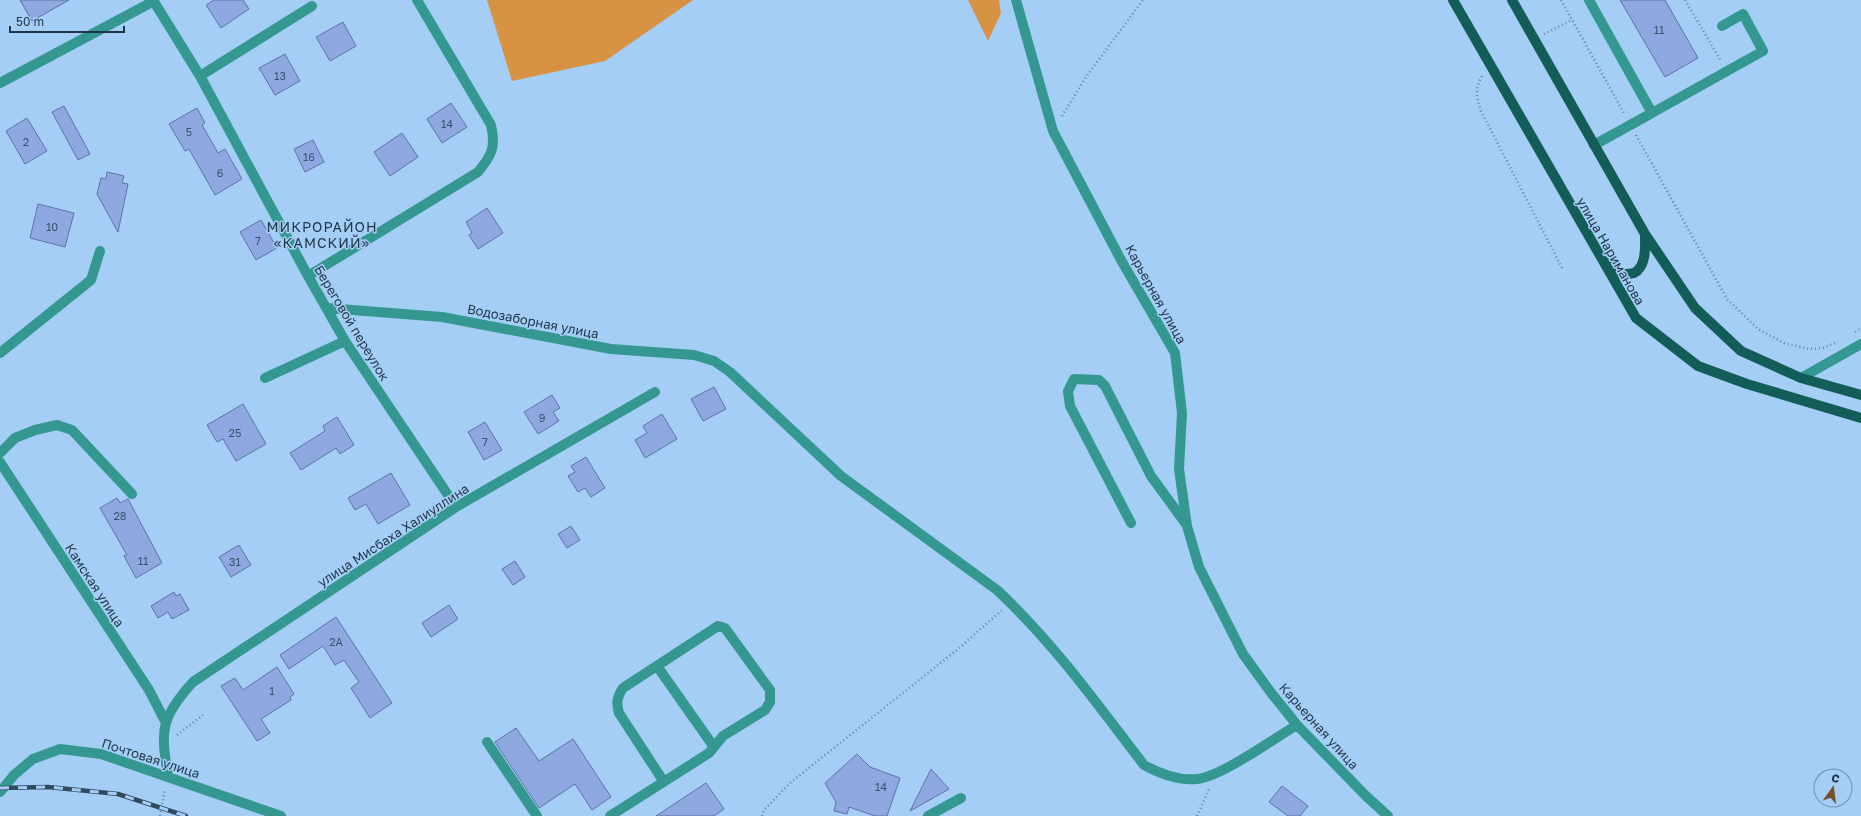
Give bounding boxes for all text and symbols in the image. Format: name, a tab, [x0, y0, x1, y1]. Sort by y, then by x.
scale bar	[10, 8, 124, 34]
text: 50 m	[16, 14, 44, 29]
house number: 11	[1654, 23, 1664, 36]
house number: 13	[274, 69, 286, 82]
house number: 14	[441, 117, 453, 130]
house number: 5	[186, 125, 192, 138]
house number: 2	[23, 135, 29, 148]
house number: 16	[303, 150, 315, 163]
house number: 6	[217, 166, 224, 179]
street label: улица Нариманова	[1574, 194, 1648, 308]
district label: МИКРОРАЙОН «КАМСКИЙ»	[266, 218, 378, 251]
house number: 10	[46, 220, 58, 233]
house number: 7	[255, 234, 261, 247]
street label: Карьерная улица	[1122, 242, 1190, 346]
street label: Береговой переулок	[311, 262, 393, 384]
street label: Водозаборная улица	[466, 300, 600, 342]
house number: 9	[539, 411, 545, 424]
house number: 25	[229, 426, 241, 439]
house number: 7	[482, 435, 488, 448]
street label: улица Мисбаха Халиуллина	[314, 480, 472, 590]
house number: 28	[113, 509, 127, 522]
street label: Камская улица	[62, 540, 128, 630]
house number: 11	[138, 554, 148, 567]
house number: 31	[229, 555, 241, 568]
house number: 2А	[329, 635, 344, 648]
street label: Карьерная улица	[1276, 679, 1362, 773]
house number: 1	[269, 684, 275, 697]
street label: Почтовая улица	[100, 735, 202, 781]
north arrow	[1813, 768, 1853, 808]
text: С	[1830, 771, 1841, 785]
house number: 14	[875, 780, 887, 793]

